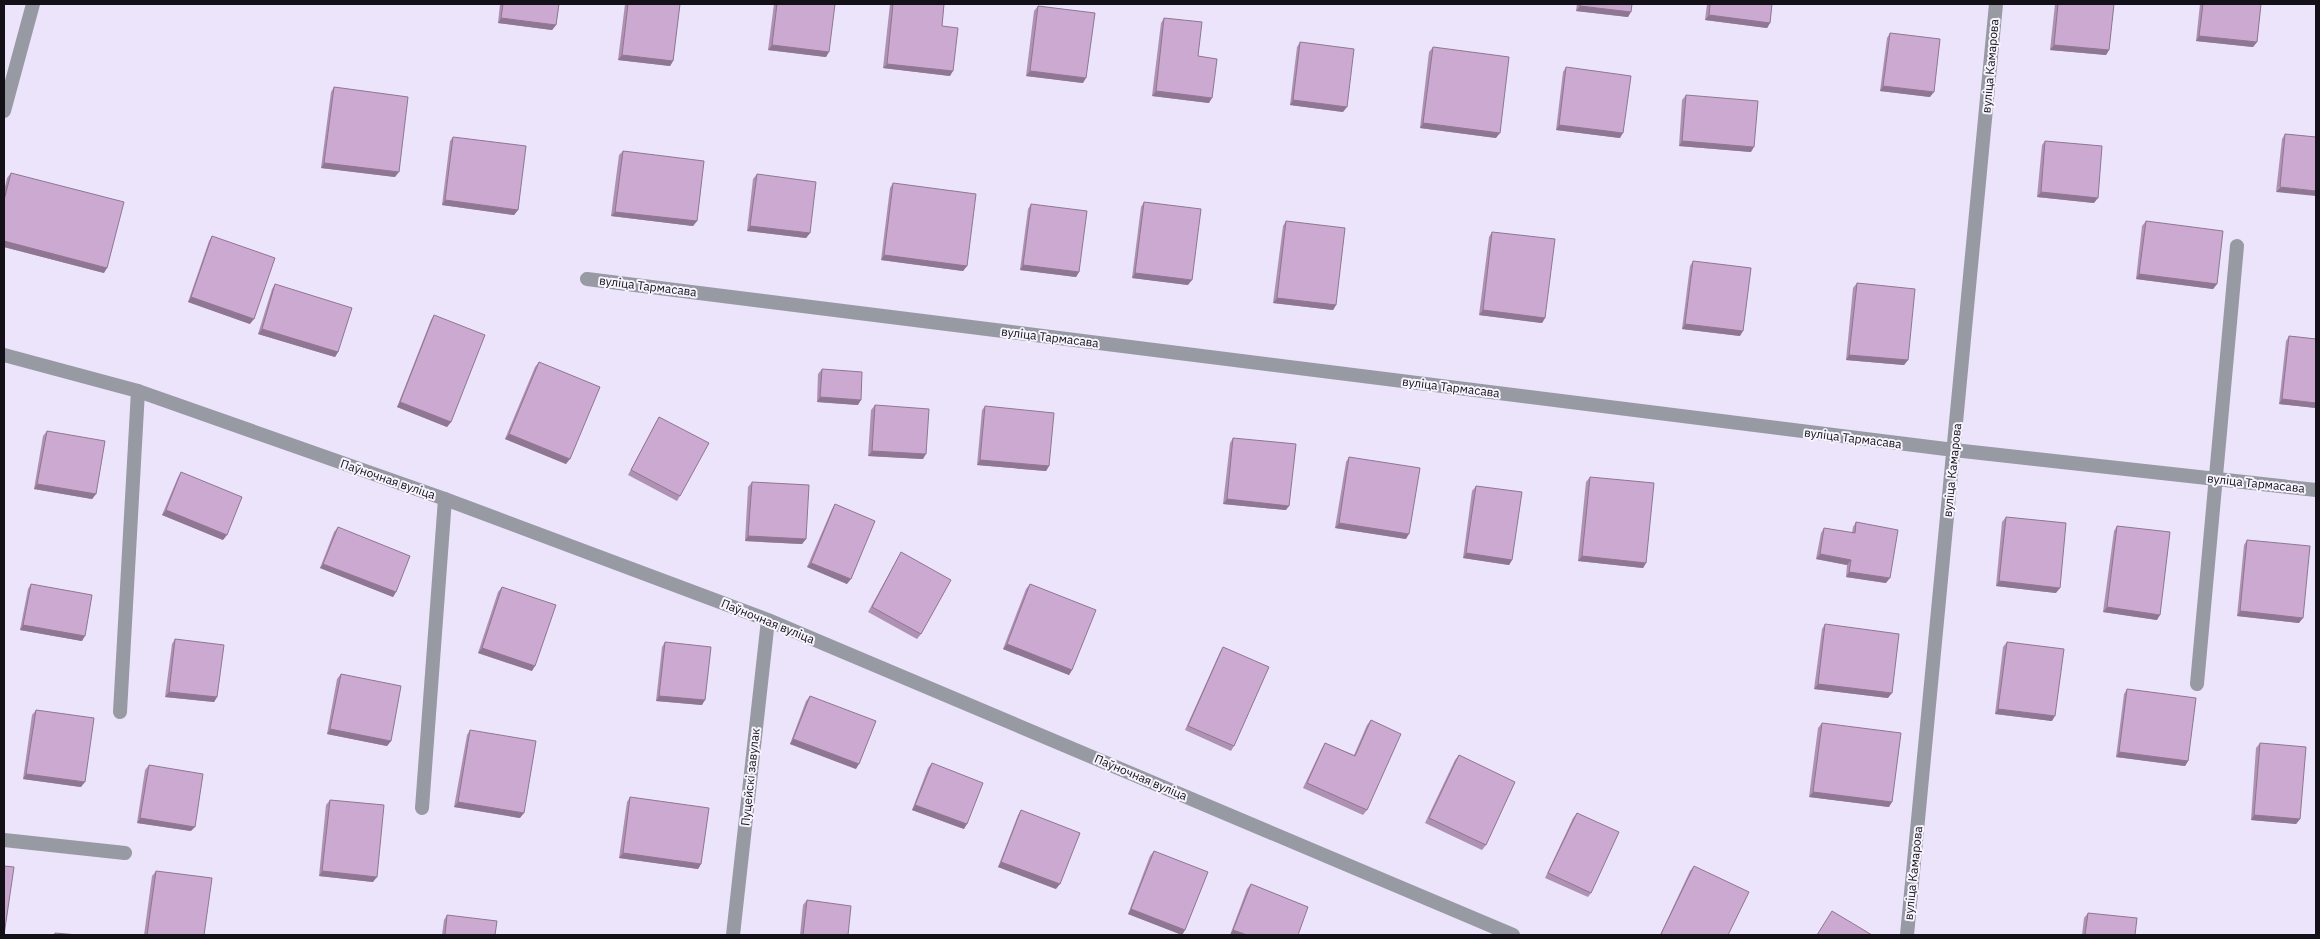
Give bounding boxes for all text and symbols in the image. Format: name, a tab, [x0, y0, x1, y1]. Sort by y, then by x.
street label: вуліца Камарова	[1978, 18, 2002, 114]
street label: вуліца Тармасава	[598, 273, 698, 300]
street label: вуліца Тармасава	[1000, 324, 1100, 351]
street label: вуліца Тармасава	[1401, 374, 1501, 401]
street label: вуліца Камарова	[1940, 422, 1964, 518]
street label: вуліца Тармасава	[1803, 425, 1903, 452]
street label: Паўночная вуліца	[339, 456, 438, 502]
street label: вуліца Тармасава	[2206, 470, 2306, 496]
street label: Паўночная вуліца	[719, 595, 817, 647]
street label: Пуцейскі завулак	[737, 727, 763, 827]
street label: Паўночная вуліца	[1092, 751, 1190, 804]
street label: вуліца Камарова	[1901, 825, 1925, 921]

